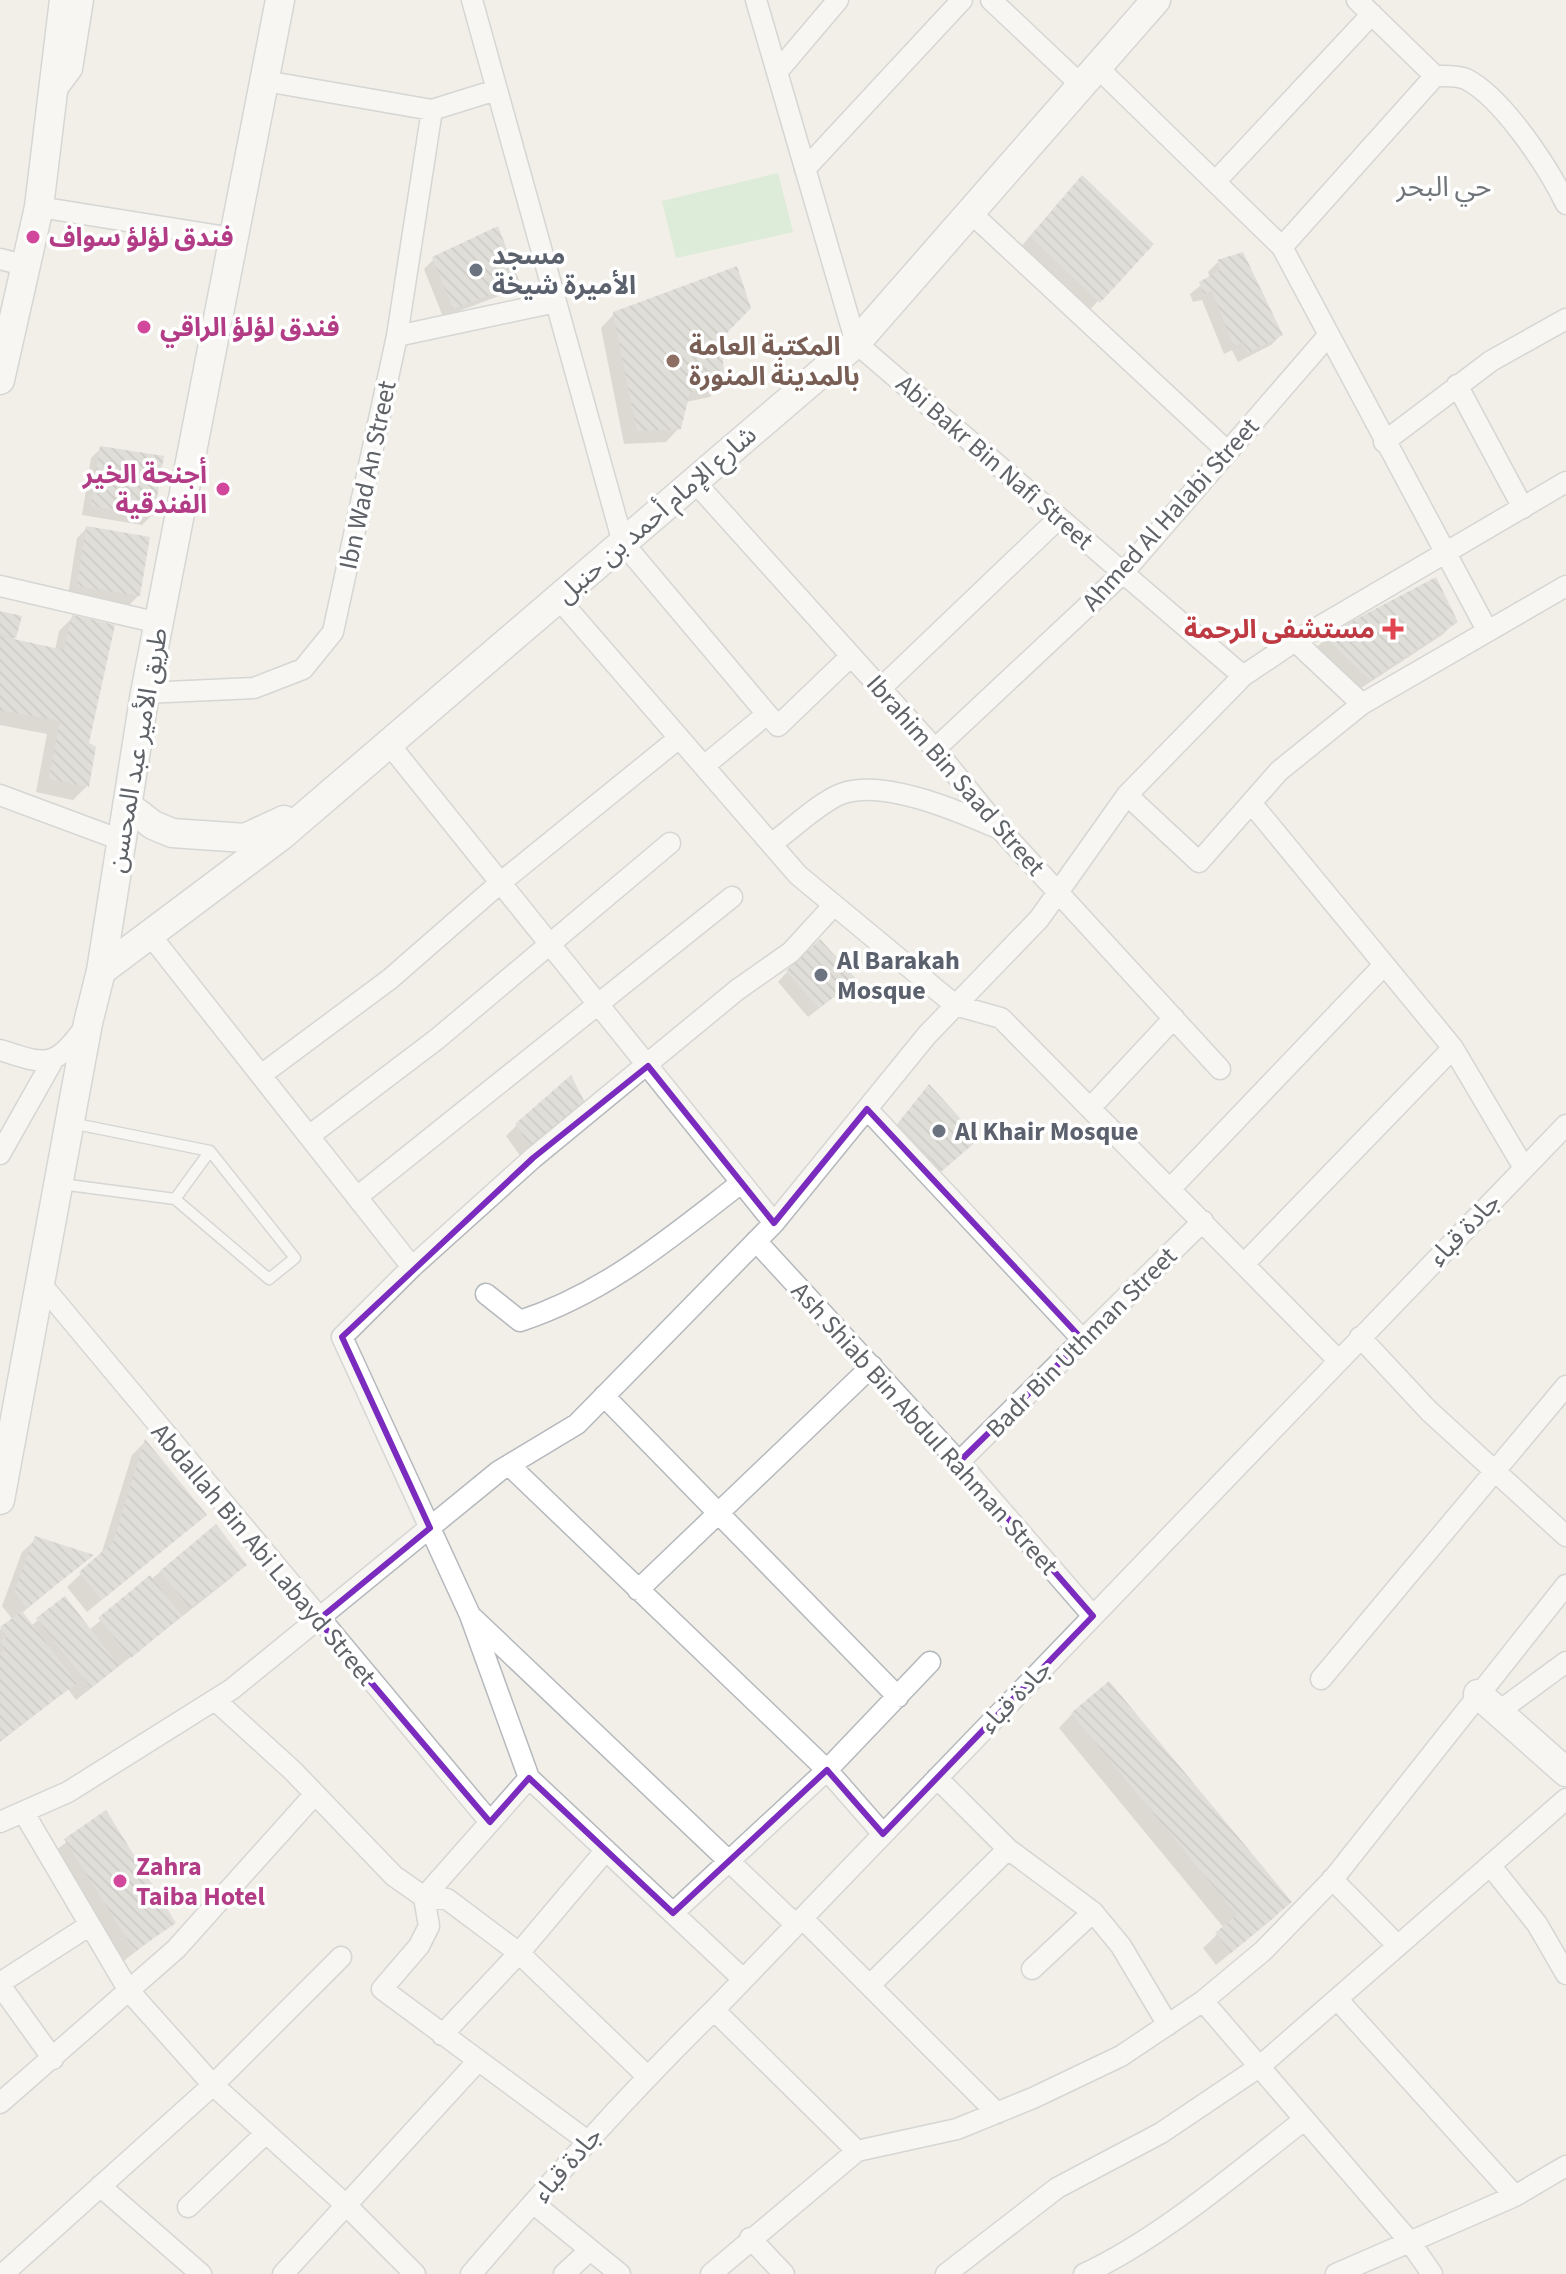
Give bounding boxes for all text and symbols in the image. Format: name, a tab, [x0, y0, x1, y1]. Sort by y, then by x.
district label: حي البحر	[1395, 167, 1492, 207]
place label: فندق لؤلؤ سواف	[49, 219, 234, 256]
marker: فندق لؤلؤ سواف	[24, 228, 42, 246]
place label: مسجد الأميرة شيخة	[492, 237, 636, 304]
marker: مسجد الأميرة شيخة	[467, 261, 485, 279]
place label: فندق لؤلؤ الراقي	[160, 309, 340, 348]
marker: فندق لؤلؤ الراقي	[135, 318, 153, 336]
place label: المكتبة العامة بالمدينة المنورة	[689, 328, 860, 395]
marker: المكتبة العامة بالمدينة المنورة	[664, 352, 682, 370]
street label: Abi Bakr Bin Nafi Street	[888, 366, 1102, 559]
street label: Ibn Wad An Street	[329, 377, 406, 573]
street label: Ahmed Al Halabi Street	[1073, 409, 1268, 619]
street label: شارع الإمام أحمد بن حنبل	[548, 417, 765, 613]
place label: أجنحة الخير الفندقية	[82, 456, 207, 523]
marker: أجنحة الخير الفندقية	[214, 480, 232, 498]
place label: مستشفى الرحمة	[1184, 611, 1375, 648]
marker: مستشفى الرحمة	[1382, 618, 1404, 640]
street label: طريق الأمير عبد المحسن	[98, 625, 177, 875]
street label: Ibrahim Bin Saad Street	[858, 667, 1054, 884]
place label: Al Barakah Mosque	[836, 942, 960, 1009]
marker: Al Barakah Mosque	[812, 966, 830, 984]
place label: Al Khair Mosque	[954, 1113, 1139, 1150]
marker: Al Khair Mosque	[930, 1122, 948, 1140]
street label: جادة قباء	[1420, 1184, 1509, 1275]
street label: Badr Bin Uthman Street	[977, 1238, 1185, 1446]
street label: Ash Shiab Bin Abdul Rahman Street	[783, 1274, 1067, 1583]
street label: Abdallah Bin Abi Labayd Street	[143, 1415, 385, 1694]
street label: جادة قباء	[971, 1651, 1060, 1742]
place label: Zahra Taiba Hotel	[136, 1848, 265, 1915]
marker: Zahra Taiba Hotel	[111, 1872, 129, 1890]
street label: جادة قباء	[524, 2118, 611, 2210]

